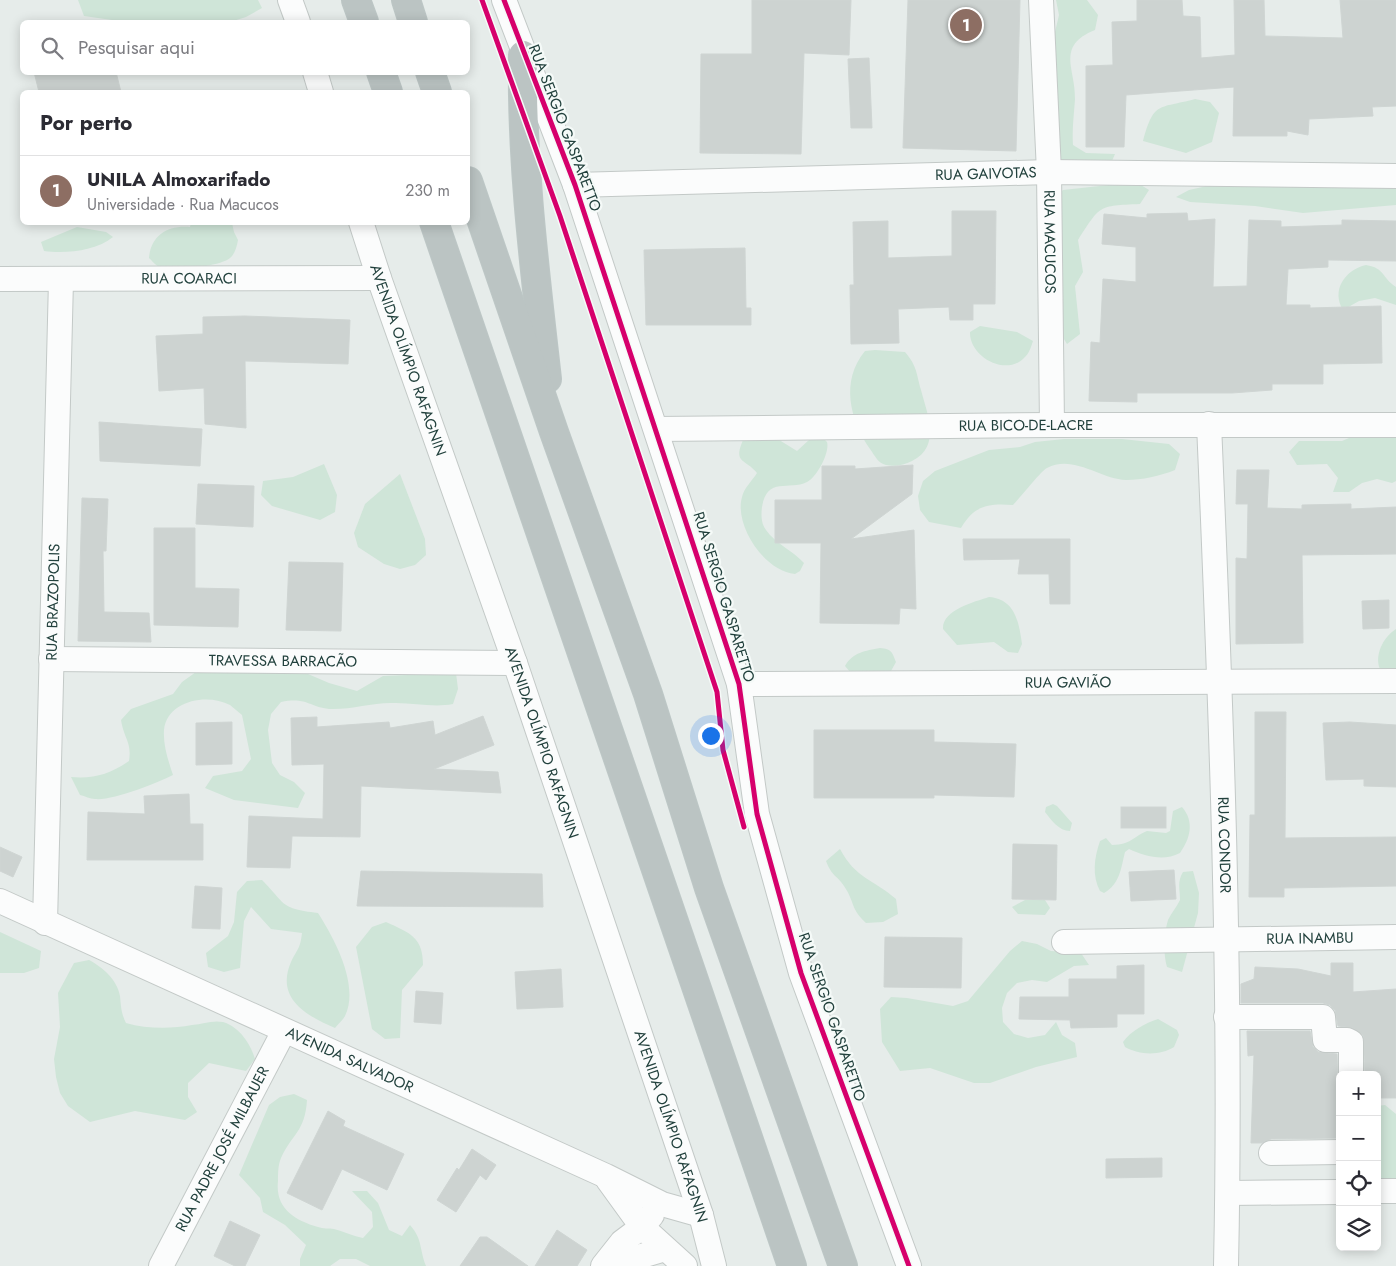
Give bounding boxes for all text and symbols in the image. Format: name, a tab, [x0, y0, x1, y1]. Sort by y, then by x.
pin: 1	[950, 6, 982, 44]
search box	[20, 20, 470, 75]
icon: search	[38, 34, 66, 62]
text: Pesquisar aqui	[78, 34, 195, 61]
street label: RUA SERGIO GASPARETTO	[523, 41, 607, 215]
text: Por perto	[40, 108, 132, 138]
street label: RUA GAIVOTAS	[935, 161, 1037, 186]
text: UNILA Almoxarifado	[87, 166, 270, 193]
text: 1	[52, 179, 60, 202]
text: 230 m	[405, 179, 450, 202]
street label: RUA MACUCOS	[1038, 190, 1061, 294]
text: Universidade · Rua Macucos	[87, 193, 279, 216]
street label: AVENIDA OLÍMPIO RAFAGNIN	[364, 262, 452, 459]
street label: RUA COARACI	[141, 267, 237, 290]
street label: RUA BICO-DE-LACRE	[958, 414, 1093, 437]
street label: RUA SERGIO GASPARETTO	[688, 509, 760, 685]
street label: RUA BRAZOPOLIS	[41, 543, 65, 661]
street label: AVENIDA OLÍMPIO RAFAGNIN	[499, 643, 584, 842]
street label: TRAVESSA BARRACÃO	[209, 649, 358, 673]
street label: RUA GAVIÃO	[1025, 671, 1112, 694]
your location	[698, 723, 724, 749]
street label: RUA CONDOR	[1212, 796, 1236, 894]
street label: RUA INAMBU	[1266, 927, 1354, 950]
street label: RUA SERGIO GASPARETTO	[793, 930, 871, 1105]
street label: AVENIDA SALVADOR	[282, 1021, 418, 1099]
street label: AVENIDA OLÍMPIO RAFAGNIN	[628, 1027, 713, 1225]
street label: RUA PADRE JOSÉ MILBAUER	[170, 1062, 275, 1236]
map controls	[1336, 1071, 1381, 1251]
button: +	[1336, 1071, 1381, 1116]
button: −	[1336, 1116, 1381, 1161]
button: locate	[1336, 1161, 1381, 1206]
button: layers	[1336, 1206, 1381, 1251]

